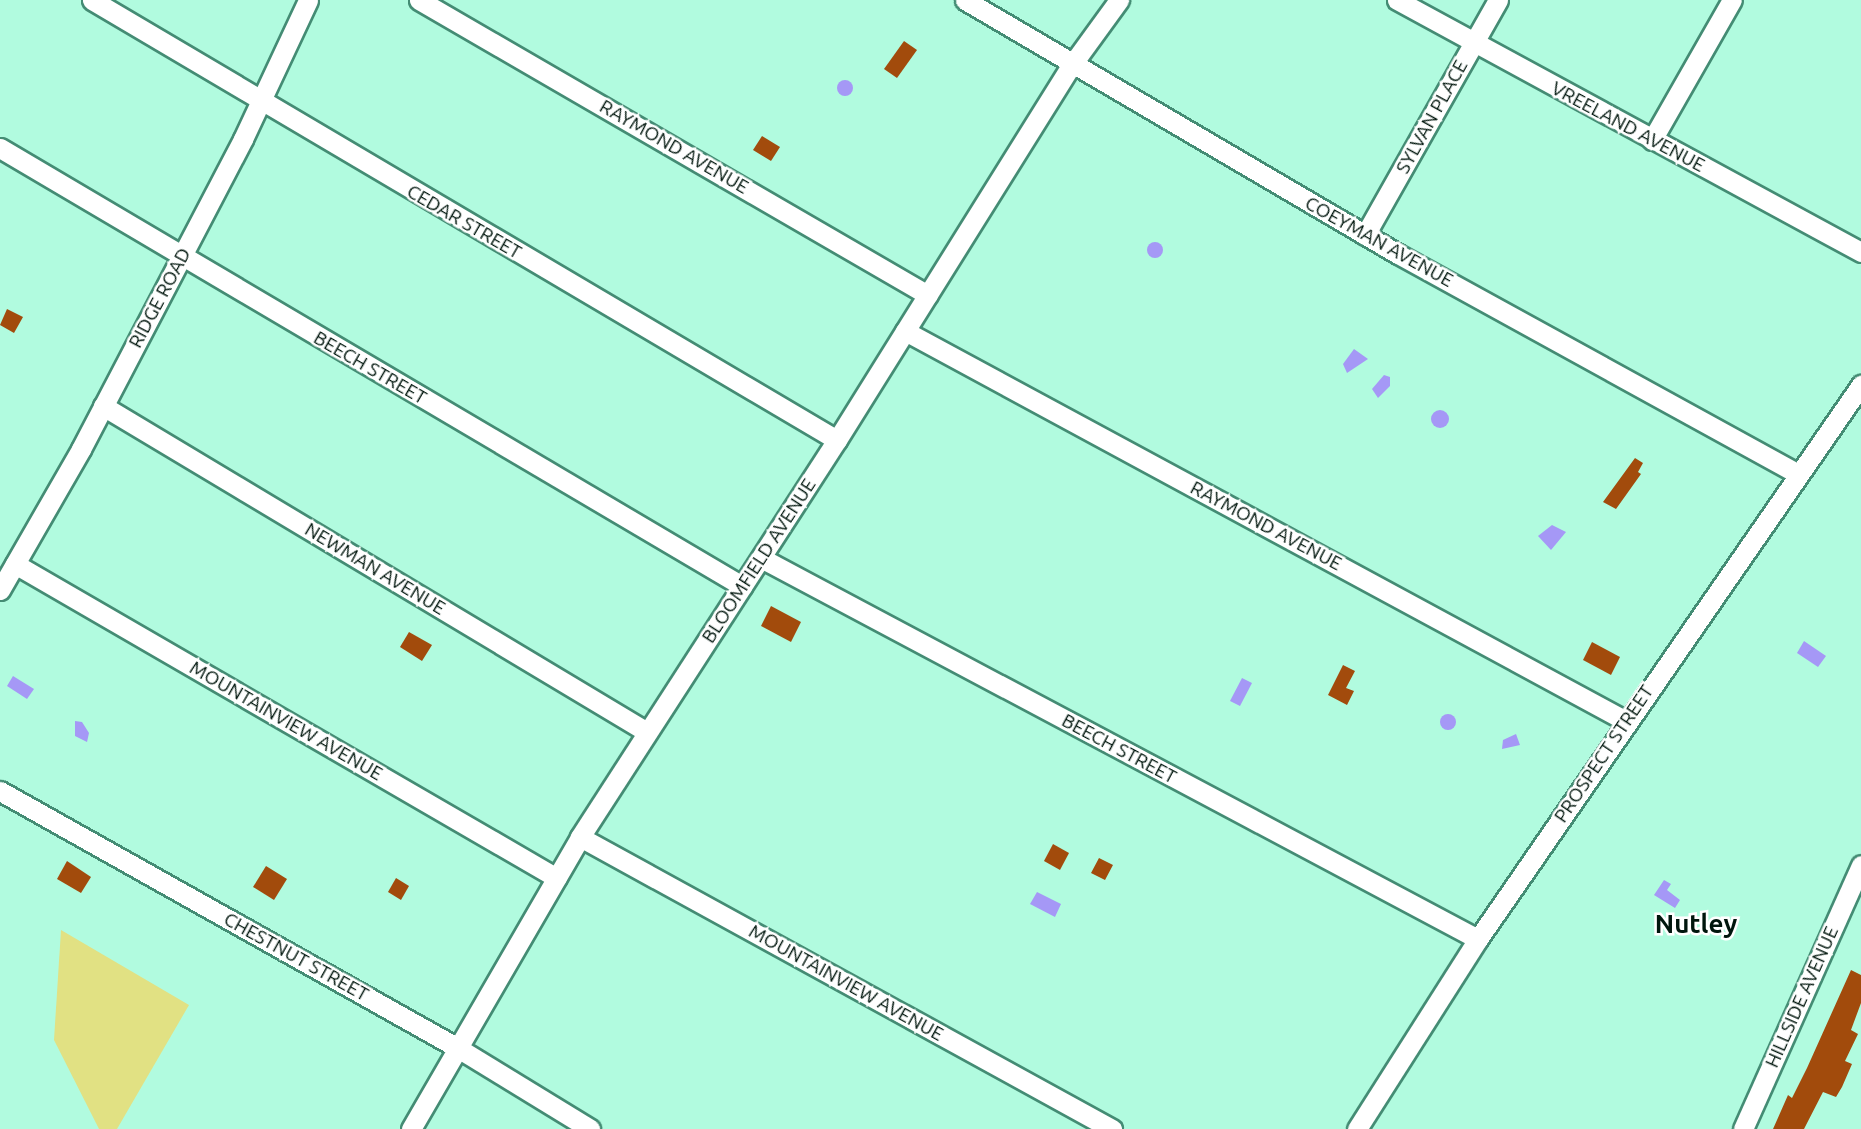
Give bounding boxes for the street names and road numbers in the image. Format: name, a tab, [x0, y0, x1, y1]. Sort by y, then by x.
street label: SYLVAN PLACE	[1391, 56, 1473, 178]
street label: VREELAND AVENUE	[1547, 77, 1709, 177]
street label: RAYMOND AVENUE	[595, 95, 753, 199]
street label: CEDAR STREET	[403, 180, 525, 264]
street label: COEYMAN AVENUE	[1301, 192, 1457, 292]
street label: RIDGE ROAD	[124, 244, 196, 352]
street label: BEECH STREET	[309, 326, 431, 410]
street label: BLOOMFIELD AVENUE	[697, 475, 821, 647]
street label: RAYMOND AVENUE	[1186, 476, 1346, 576]
street label: NEWMAN AVENUE	[301, 518, 449, 620]
street label: MOUNTAINVIEW AVENUE	[186, 656, 386, 786]
street label: PROSPECT STREET	[1550, 681, 1658, 827]
street label: BEECH STREET	[1058, 709, 1180, 789]
street label: CHESTNUT STREET	[220, 908, 372, 1006]
street label: MOUNTAINVIEW AVENUE	[745, 920, 947, 1046]
street label: HILLSIDE AVENUE	[1761, 923, 1843, 1071]

